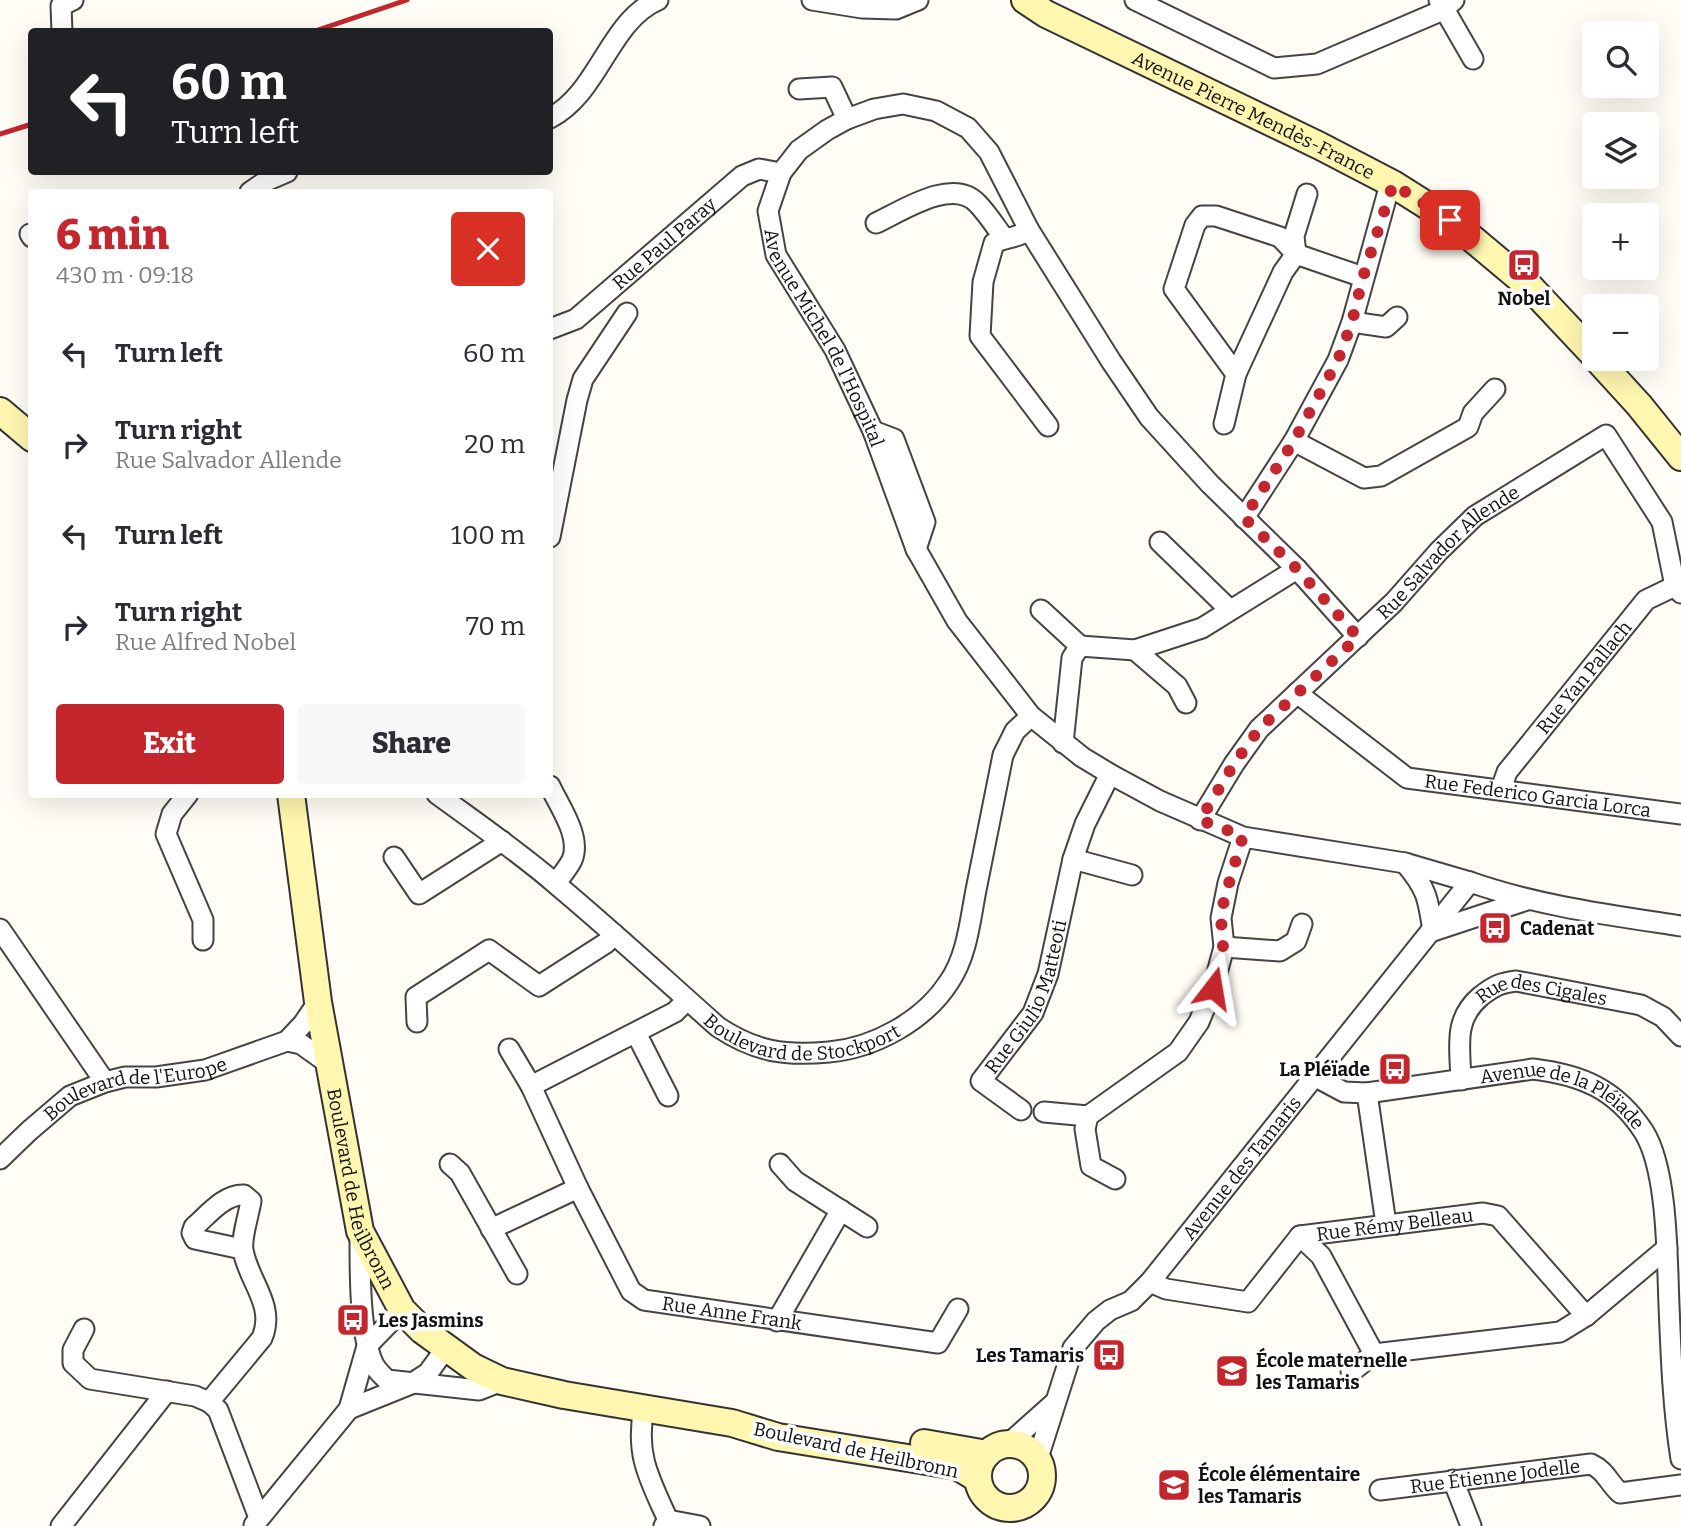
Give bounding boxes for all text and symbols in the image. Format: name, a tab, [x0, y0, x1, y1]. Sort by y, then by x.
map controls	[1582, 21, 1659, 371]
button: search	[1582, 21, 1659, 98]
street label: Avenue Pierre Mendès-France	[1129, 46, 1379, 184]
text: 60 m	[171, 53, 287, 112]
icon: left	[56, 56, 147, 147]
button: layers	[1582, 112, 1659, 189]
text: Turn left	[171, 113, 299, 151]
pin	[1420, 190, 1480, 250]
street label: Rue Paul Paray	[607, 192, 721, 294]
icon: arrive	[1431, 201, 1469, 239]
button: +	[1582, 203, 1659, 280]
text: 6 min	[56, 210, 169, 260]
button: close	[451, 212, 525, 286]
street label: Avenue Michel de l'Hospital	[760, 227, 889, 450]
bus stop icon: Nobel	[1505, 246, 1543, 284]
text: 430 m · 09:18	[56, 261, 194, 289]
place label: Nobel	[1498, 287, 1551, 310]
button: −	[1582, 294, 1659, 371]
icon: left	[56, 335, 94, 373]
text: Turn left	[115, 338, 223, 369]
text: 60 m	[463, 338, 525, 369]
text: Turn right	[115, 415, 242, 446]
icon: right	[56, 426, 94, 464]
text: 20 m	[464, 429, 525, 460]
text: Rue Salvador Allende	[115, 446, 342, 474]
street label: Rue Salvador Allende	[1372, 480, 1523, 624]
icon: left	[56, 517, 94, 555]
text: Turn left	[115, 520, 223, 551]
text: 100 m	[451, 520, 525, 551]
text: Turn right	[115, 597, 242, 628]
icon: right	[56, 608, 94, 646]
text: 70 m	[466, 611, 525, 642]
street label: Rue Yan Pallach	[1531, 616, 1636, 738]
text: Rue Alfred Nobel	[115, 628, 296, 656]
button: Exit	[56, 704, 284, 784]
button: Share	[298, 704, 525, 784]
street label: Rue Federico Garcia Lorca	[1423, 769, 1653, 822]
bus stop icon: Cadenat	[1476, 909, 1514, 947]
street label: Rue Giulio Matteoti	[980, 917, 1071, 1078]
place label: Cadenat	[1520, 917, 1595, 940]
position arrow	[1176, 951, 1250, 1025]
street label: Rue des Cigales	[1471, 969, 1609, 1010]
street label: Boulevard de Stockport	[701, 1000, 907, 1034]
text: Boulevard de Stockport	[699, 1008, 904, 1065]
bus stop icon: La Pléïade	[1376, 1050, 1414, 1088]
street label: Boulevard de l'Europe	[39, 1052, 230, 1125]
street label: Avenue de la Pléïade	[1478, 1057, 1650, 1134]
place label: La Pléïade	[1279, 1058, 1370, 1081]
street label: Boulevard de Heilbronn	[322, 1086, 400, 1293]
street label: Avenue des Tamaris	[1177, 1091, 1306, 1244]
street label: Rue Rémy Belleau	[1315, 1203, 1475, 1245]
street label: Rue Anne Frank	[661, 1291, 804, 1334]
bus stop icon: Les Jasmins	[334, 1301, 372, 1339]
place label: Les Jasmins	[378, 1309, 484, 1332]
bus stop icon: Les Tamaris	[1090, 1336, 1128, 1374]
place label: Les Tamaris	[976, 1344, 1084, 1367]
place label: École maternelle les Tamaris	[1256, 1347, 1408, 1394]
school or university icon: École maternelle les Tamaris	[1213, 1352, 1251, 1390]
street label: Boulevard de Heilbronn	[751, 1417, 961, 1483]
street label: Rue Étienne Jodelle	[1409, 1454, 1581, 1498]
place label: École élémentaire les Tamaris	[1198, 1461, 1360, 1508]
school or university icon: École élémentaire les Tamaris	[1155, 1466, 1193, 1504]

